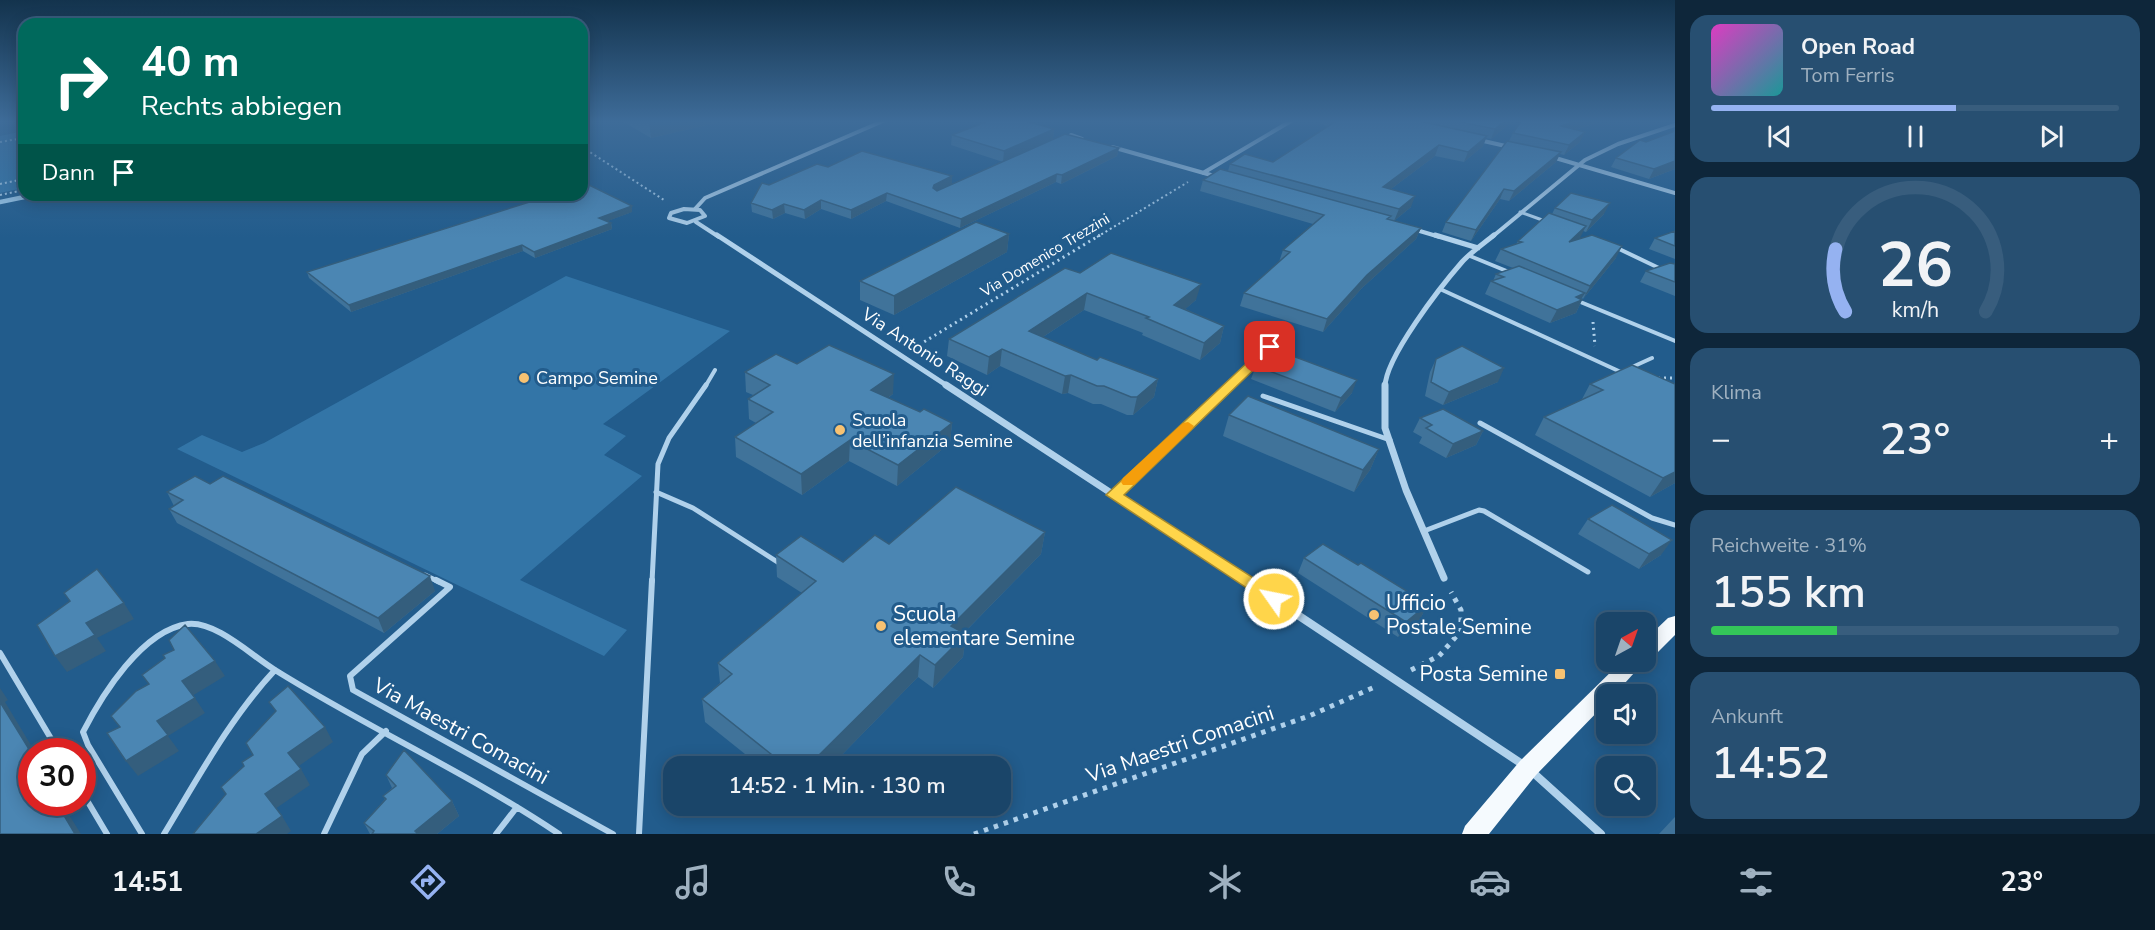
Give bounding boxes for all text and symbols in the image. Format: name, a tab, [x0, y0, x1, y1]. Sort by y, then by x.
text: Open Road	[1801, 32, 1915, 62]
text: 40 m	[141, 34, 240, 91]
icon: right	[42, 42, 120, 120]
text: Tom Ferris	[1801, 62, 1895, 89]
text: Rechts abbiegen	[141, 88, 342, 125]
icon: previous	[1763, 120, 1796, 153]
icon: pause	[1899, 120, 1932, 153]
icon: next	[2035, 120, 2068, 153]
icon: arrive	[107, 156, 140, 189]
text: Dann	[42, 158, 95, 188]
street label: Via Domenico Trezzini	[976, 208, 1113, 302]
text: 26	[1878, 223, 1952, 308]
text: km/h	[1891, 295, 1939, 325]
street label: Via Antonio Raggi	[856, 302, 993, 402]
pin	[1244, 321, 1295, 372]
icon: arrive	[1253, 330, 1286, 363]
place label: Campo Semine	[536, 366, 658, 390]
marker: Campo Semine	[517, 371, 531, 385]
text: Klima	[1711, 379, 1762, 406]
place label: Scuola dell’infanzia Semine	[852, 408, 1013, 453]
text: 23°	[1880, 409, 1950, 470]
text: −	[1711, 417, 1731, 462]
text: +	[2099, 417, 2119, 462]
marker: Scuola dell’infanzia Semine	[833, 423, 847, 437]
text: Reichweite · 31%	[1711, 532, 1867, 559]
text: 155 km	[1711, 562, 1866, 623]
position arrow	[1242, 567, 1306, 631]
place label: Ufficio Postale Semine	[1386, 589, 1532, 641]
place label: Scuola elementare Semine	[893, 600, 1075, 652]
marker: Ufficio Postale Semine	[1367, 608, 1381, 622]
north arrow	[1596, 612, 1656, 672]
map controls	[1596, 612, 1656, 816]
marker: Scuola elementare Semine	[874, 619, 888, 633]
place label: Posta Semine	[1420, 660, 1548, 688]
marker: Posta Semine	[1553, 667, 1567, 681]
street label: Via Maestri Comacini	[367, 671, 554, 791]
button: sound	[1596, 684, 1656, 744]
street label: Via Maestri Comacini	[1081, 699, 1278, 790]
text: Ankunft	[1711, 703, 1783, 730]
text: 14:52	[1711, 733, 1830, 794]
speed limit sign: 30	[18, 738, 96, 816]
button: search	[1596, 756, 1656, 816]
text: 14:52 · 1 Min. · 130 m	[728, 771, 946, 801]
icon: directions	[407, 861, 449, 903]
icon: music	[672, 861, 714, 903]
icon: phone	[938, 861, 980, 903]
icon: climate	[1204, 861, 1246, 903]
icon: car	[1469, 861, 1511, 903]
icon: filters	[1735, 861, 1777, 903]
text: 14:51	[112, 864, 183, 901]
text: 23°	[2000, 864, 2043, 901]

